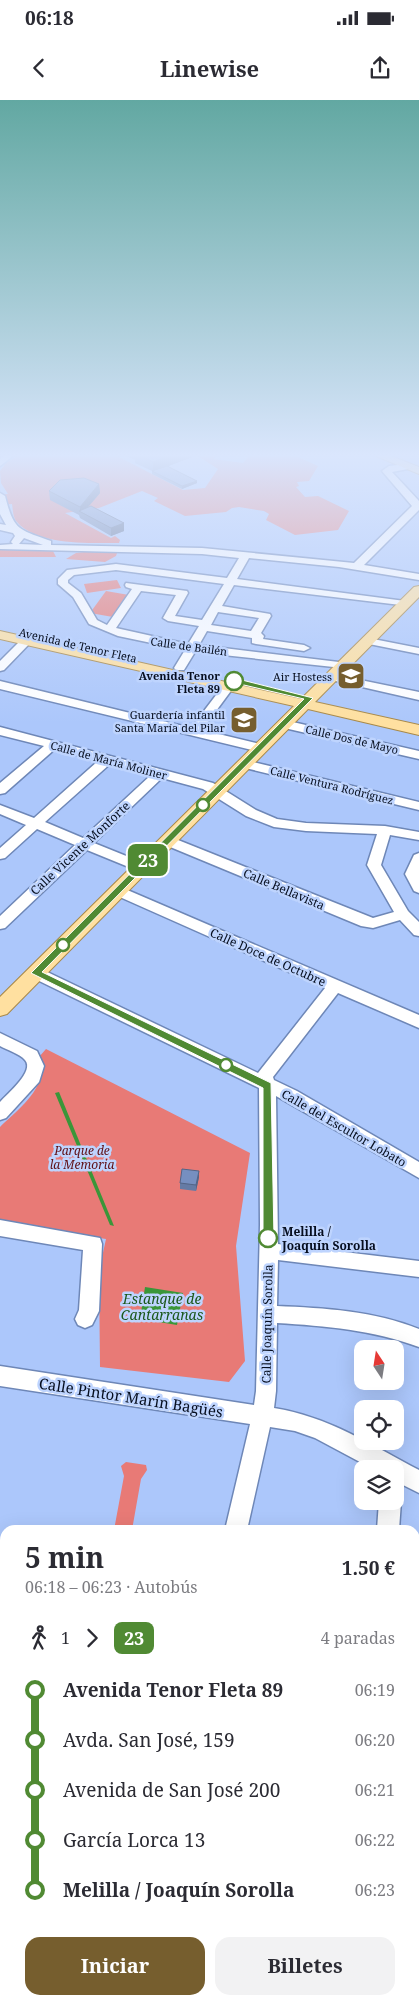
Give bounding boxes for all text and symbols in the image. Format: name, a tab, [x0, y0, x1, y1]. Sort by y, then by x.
text: 06:18	[25, 5, 74, 31]
text: Linewise	[160, 53, 259, 83]
icon: back	[25, 54, 53, 82]
icon: share	[366, 54, 394, 82]
street label: Avenida de Tenor Fleta	[18, 624, 138, 666]
street label: Calle de Bailén	[150, 633, 228, 659]
school or university icon: Air Hostess	[336, 661, 366, 691]
place label: Avenida Tenor Fleta 89	[139, 668, 220, 696]
place label: Air Hostess	[273, 669, 332, 684]
marker: Avenida Tenor Fleta 89	[224, 671, 244, 691]
school or university icon: Guardería infantil Santa María del Pilar	[229, 705, 259, 735]
place label: Guardería infantil Santa María del Pilar	[115, 707, 226, 735]
street label: Calle Dos de Mayo	[304, 721, 400, 757]
street label: Calle de María Moliner	[49, 737, 170, 783]
street label: Calle Ventura Rodríguez	[269, 762, 395, 808]
street label: Calle Vicente Monforte	[26, 797, 134, 899]
unlabelled marker	[196, 798, 210, 812]
line badge: 23	[126, 844, 170, 876]
text: 23	[138, 848, 158, 872]
street label: Calle Bellavista	[241, 864, 327, 914]
street label: Calle Doce de Octubre	[207, 924, 329, 990]
unlabelled marker	[56, 938, 70, 952]
unlabelled marker	[219, 1058, 233, 1072]
street label: Calle del Escultor Lobato	[278, 1085, 410, 1171]
park label: Parque de la Memoria	[50, 1142, 114, 1173]
place label: Melilla / Joaquín Sorolla	[281, 1223, 376, 1254]
marker: Melilla / Joaquín Sorolla	[258, 1228, 278, 1248]
street label: Calle Joaquín Sorolla	[257, 1264, 277, 1384]
water label: Estanque de Cantarranas	[121, 1289, 204, 1324]
north arrow	[354, 1340, 404, 1390]
map controls	[354, 1340, 404, 1510]
street label: Calle Pintor Marín Bagüés	[38, 1373, 225, 1421]
button: locate	[354, 1400, 404, 1450]
button: layers	[354, 1460, 404, 1510]
text: 5 min	[25, 1538, 104, 1576]
text: 1.50 €	[342, 1555, 395, 1581]
text: 06:18 – 06:23 · Autobús	[25, 1576, 198, 1598]
icon: walk	[25, 1624, 53, 1652]
icon: forward	[78, 1624, 106, 1652]
text: 23	[124, 1626, 144, 1650]
text: 1	[61, 1627, 70, 1649]
text: 4 paradas	[321, 1627, 395, 1649]
text: Avenida Tenor Fleta 89	[63, 1677, 283, 1703]
text: 06:19	[355, 1679, 395, 1701]
text: Avda. San José, 159	[63, 1727, 235, 1753]
text: 06:20	[355, 1729, 395, 1751]
text: Avenida de San José 200	[63, 1777, 280, 1803]
text: 06:21	[355, 1779, 395, 1801]
text: García Lorca 13	[63, 1827, 205, 1853]
text: 06:22	[355, 1829, 395, 1851]
text: Melilla / Joaquín Sorolla	[63, 1877, 294, 1903]
text: 06:23	[355, 1879, 395, 1901]
button: Iniciar	[25, 1937, 205, 1995]
button: Billetes	[215, 1937, 395, 1995]

